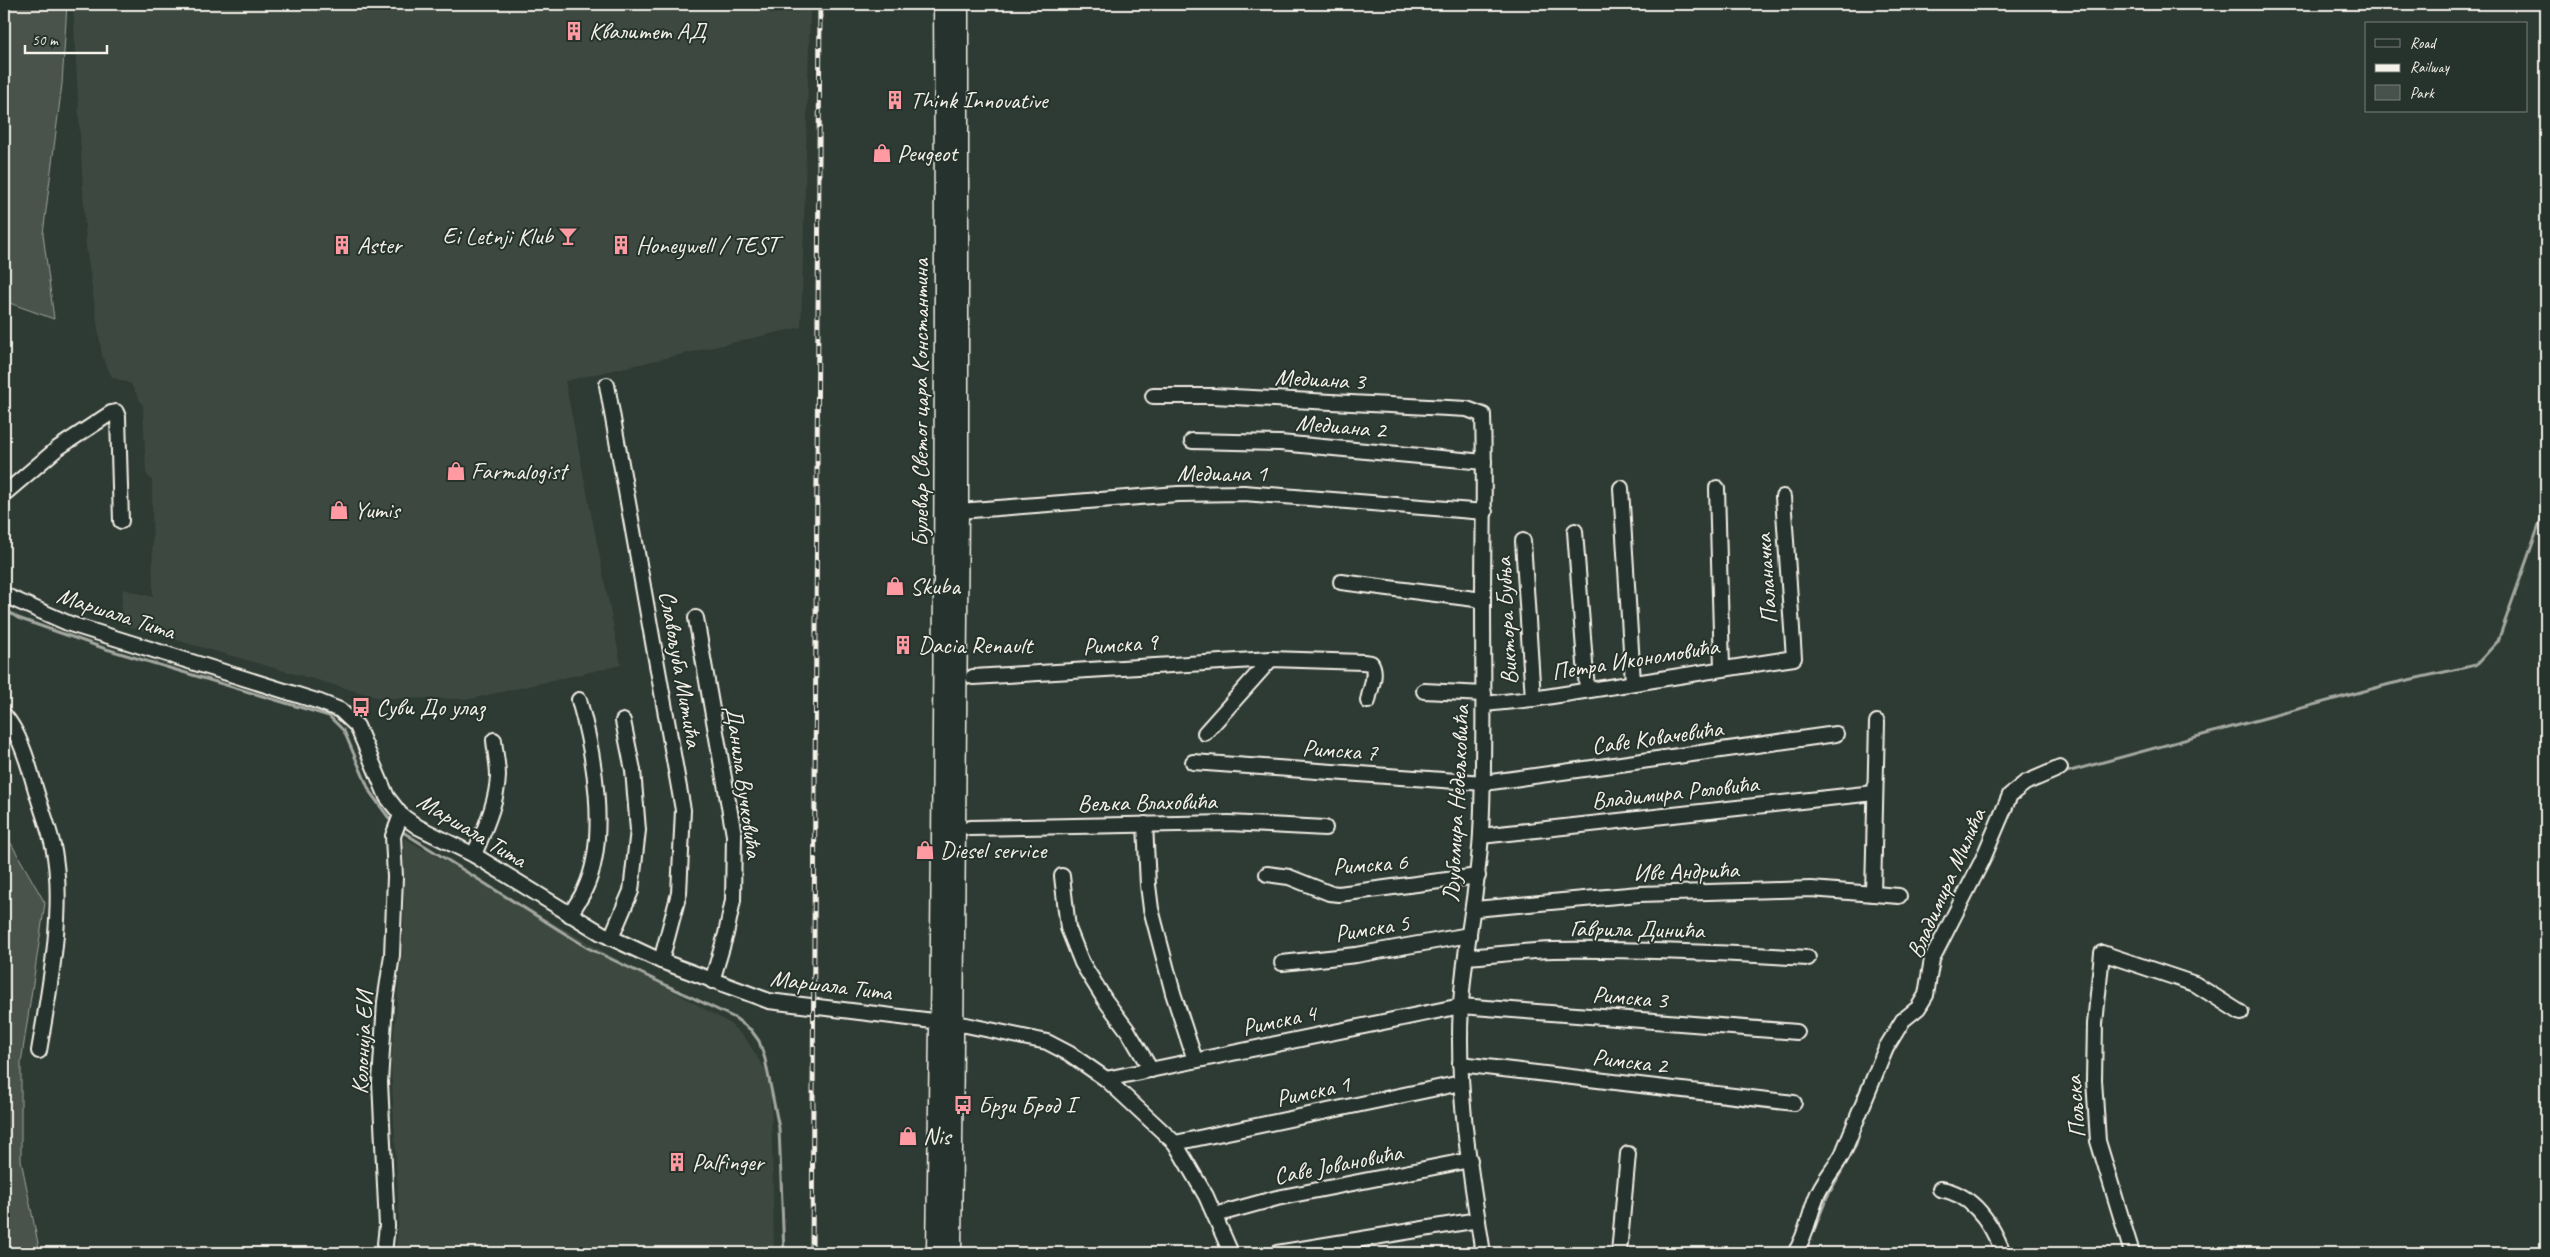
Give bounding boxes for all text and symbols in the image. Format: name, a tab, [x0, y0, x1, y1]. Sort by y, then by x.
place label: Квалитет АД	[589, 16, 708, 46]
building icon: Квалитет АД	[563, 20, 585, 42]
scale bar	[25, 22, 108, 54]
legend	[2365, 22, 2528, 112]
text: 50 m	[32, 31, 59, 50]
text: Road	[2410, 34, 2437, 53]
text: Railway	[2410, 58, 2451, 77]
text: Park	[2410, 84, 2435, 103]
place label: Think Innovative	[910, 85, 1050, 115]
building icon: Think Innovative	[884, 89, 906, 111]
place label: Peugeot	[897, 138, 959, 168]
shop icon: Peugeot	[871, 142, 893, 164]
place label: Ei Letnji Klub	[442, 221, 555, 251]
bar icon: Ei Letnji Klub	[557, 225, 579, 247]
place label: Aster	[357, 230, 404, 260]
place label: Honeywell / TEST	[636, 230, 784, 260]
building icon: Aster	[331, 234, 353, 256]
building icon: Honeywell / TEST	[610, 234, 632, 256]
street label: Булевар Светог цара Константина	[905, 258, 935, 547]
street label: Медиана 3	[1274, 362, 1368, 396]
street label: Медиана 2	[1295, 407, 1389, 445]
place label: Farmalogist	[471, 456, 570, 486]
street label: Медиана 1	[1177, 458, 1268, 488]
shop icon: Farmalogist	[445, 460, 467, 482]
place label: Yumis	[354, 495, 401, 525]
shop icon: Yumis	[328, 499, 350, 521]
street label: Паланачка	[1748, 531, 1784, 625]
street label: Виктора Бубња	[1488, 555, 1524, 685]
place label: Skuba	[910, 571, 961, 601]
shop icon: Skuba	[884, 575, 906, 597]
street label: Маршала Тита	[53, 580, 180, 647]
street label: Славољуба Митића	[652, 588, 710, 751]
street label: Римска 9	[1082, 626, 1161, 662]
place label: Dacia Renault	[918, 630, 1034, 660]
street label: Петра Икономовића	[1549, 631, 1722, 687]
building icon: Dacia Renault	[892, 634, 914, 656]
place label: Суви До улаз	[376, 692, 486, 722]
bus stop icon: Суви До улаз	[350, 696, 372, 718]
street label: Љубомира Недељковића	[1436, 703, 1476, 904]
street label: Данила Вучковића	[718, 704, 770, 862]
street label: Саве Ковачевића	[1589, 713, 1726, 761]
street label: Римска 7	[1302, 732, 1380, 768]
street label: Владимира Роловића	[1590, 768, 1761, 816]
street label: Маршала Тита	[412, 786, 533, 875]
street label: Вељка Влаховића	[1077, 786, 1218, 818]
street label: Владимира Милића	[1900, 802, 1993, 963]
place label: Diesel service	[940, 835, 1048, 865]
shop icon: Diesel service	[914, 839, 936, 861]
street label: Римска 6	[1332, 846, 1410, 882]
street label: Иве Андрића	[1633, 854, 1741, 888]
street label: Римска 5	[1333, 907, 1413, 949]
street label: Гаврила Динића	[1570, 913, 1706, 945]
street label: Маршала Тита	[769, 963, 895, 1007]
street label: Римска 3	[1591, 979, 1671, 1015]
street label: Колонија ЕИ	[344, 987, 380, 1095]
street label: Римска 4	[1239, 997, 1321, 1042]
street label: Римска 2	[1591, 1042, 1671, 1081]
street label: Римска 1	[1273, 1068, 1354, 1113]
street label: Пољска	[2058, 1073, 2092, 1139]
place label: Брзи Брод I	[978, 1090, 1080, 1120]
bus stop icon: Брзи Брод I	[952, 1094, 974, 1116]
place label: Nis	[923, 1121, 953, 1151]
shop icon: Nis	[897, 1125, 919, 1147]
street label: Саве Јовановића	[1271, 1137, 1406, 1191]
place label: Palfinger	[692, 1147, 766, 1177]
building icon: Palfinger	[666, 1151, 688, 1173]

